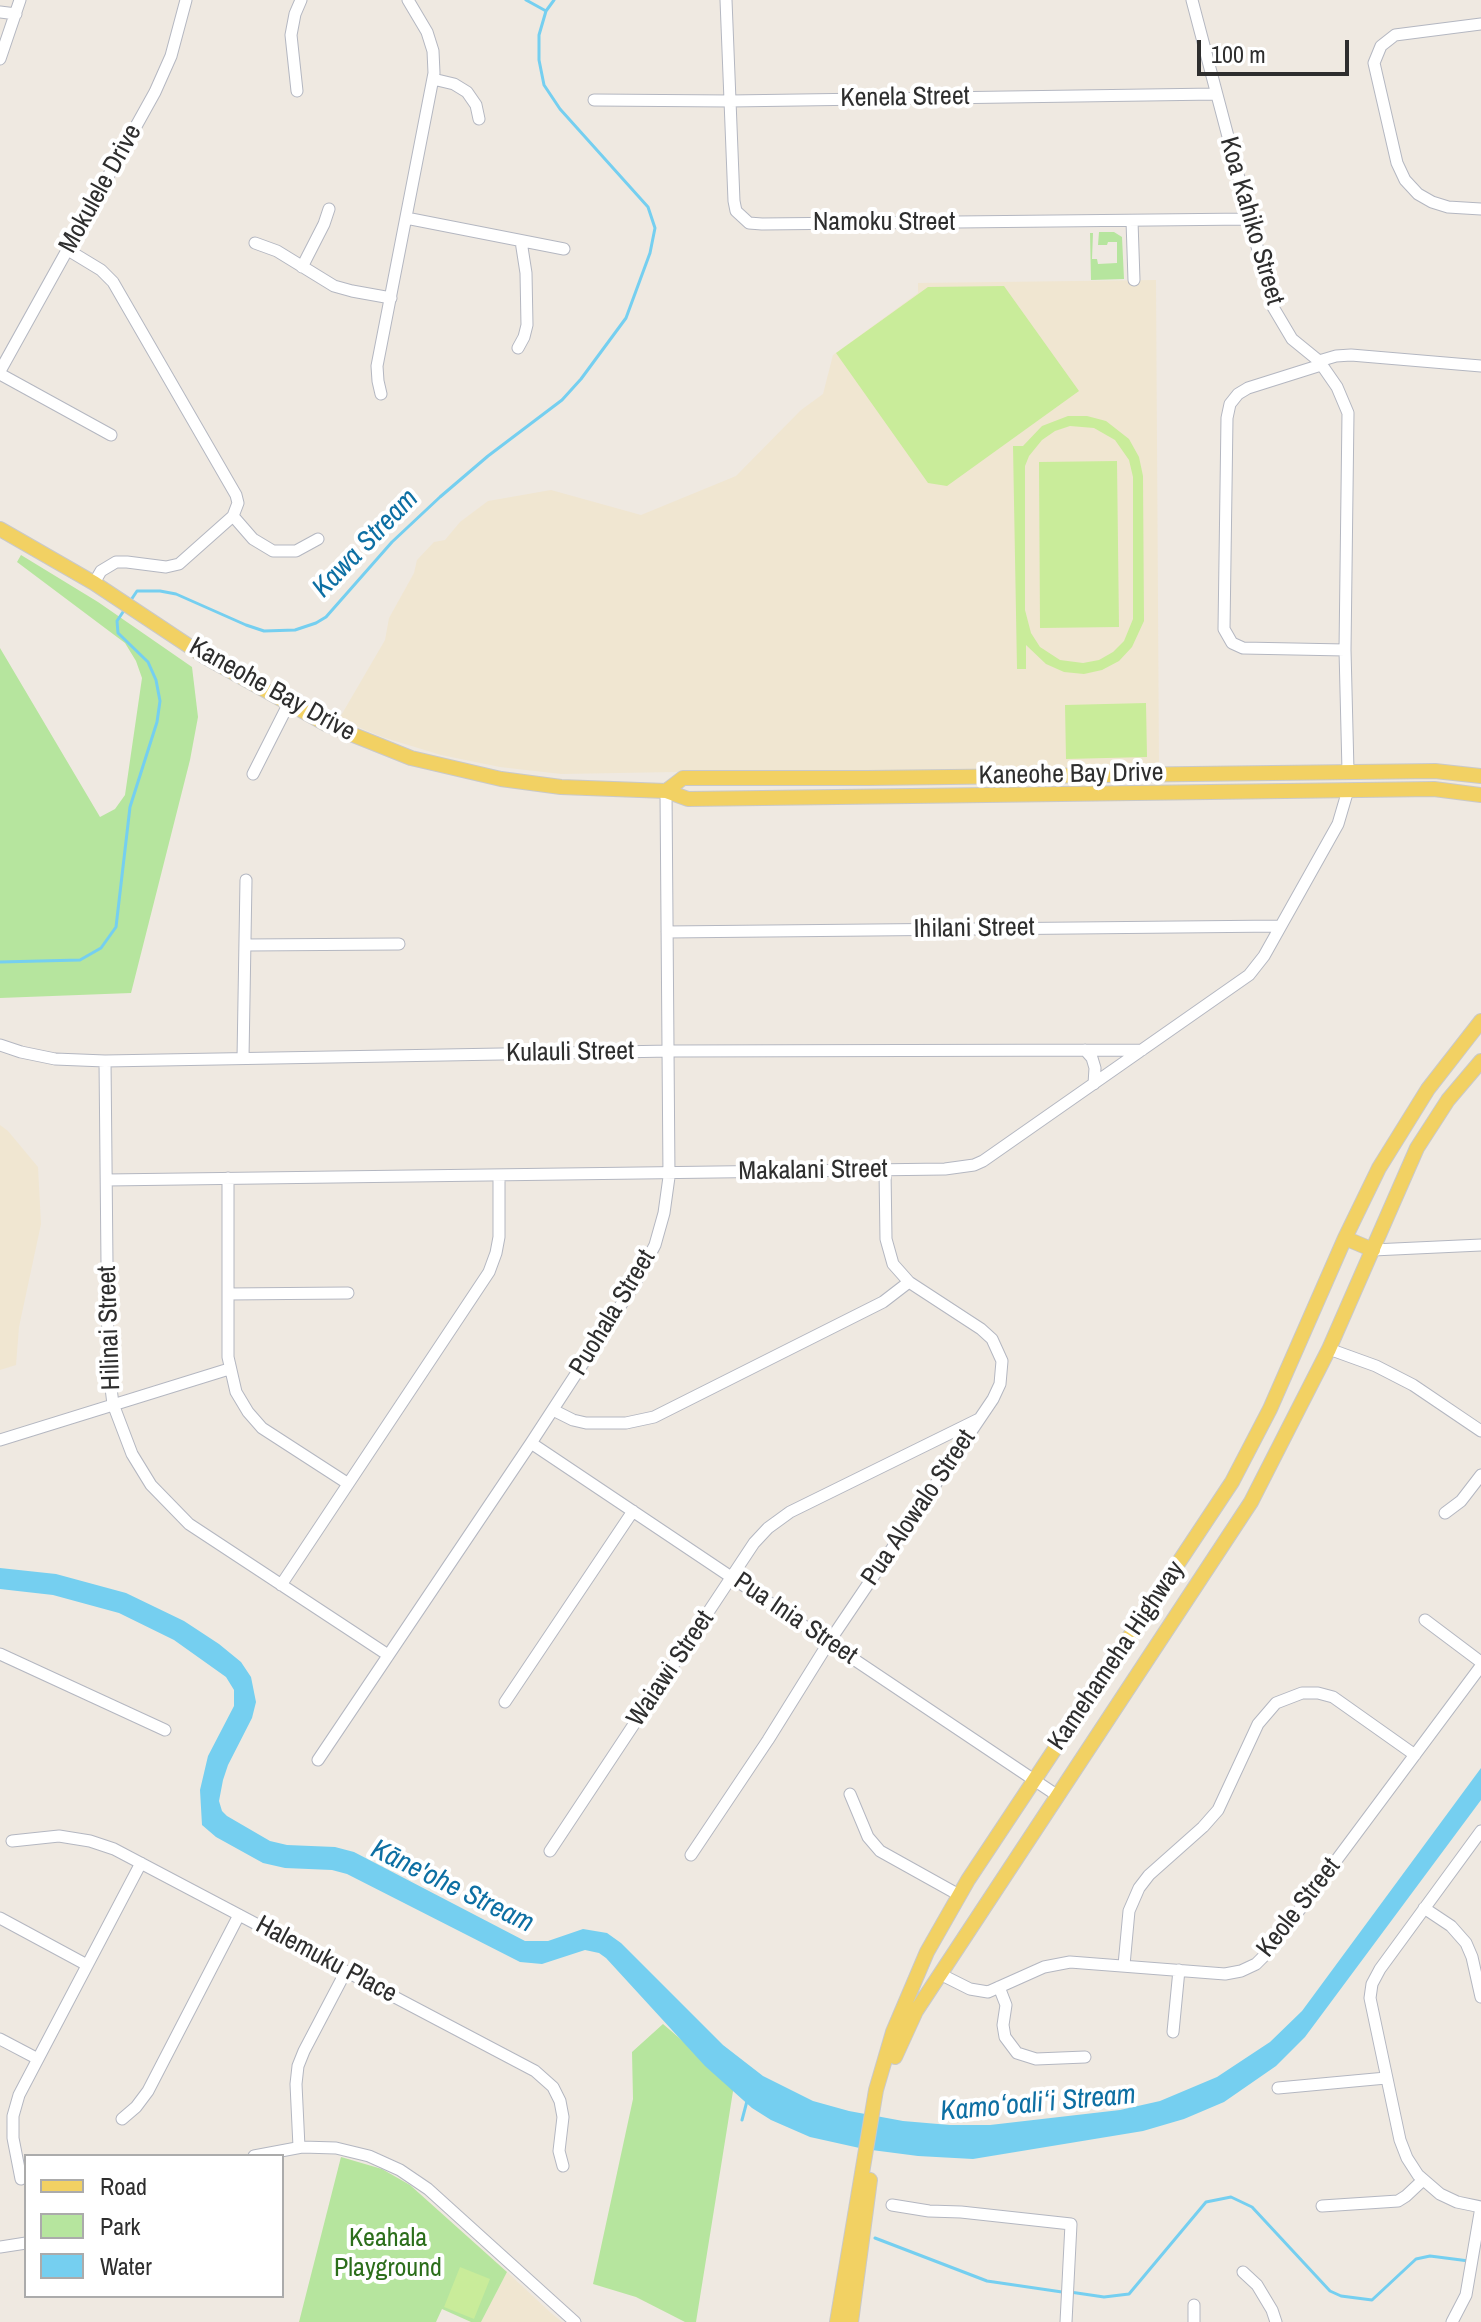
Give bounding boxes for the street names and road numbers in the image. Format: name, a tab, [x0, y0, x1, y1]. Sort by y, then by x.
street label: Kenela Street	[840, 81, 970, 115]
street label: Mokulele Drive	[53, 119, 149, 259]
street label: Koa Kahiko Street	[1212, 134, 1290, 308]
street label: Namoku Street	[813, 207, 955, 239]
street label: Kaneohe Bay Drive	[184, 632, 360, 748]
street label: Kaneohe Bay Drive	[978, 758, 1164, 792]
street label: Ihilani Street	[913, 912, 1035, 946]
street label: Kulauli Street	[506, 1036, 634, 1070]
street label: Makalani Street	[738, 1154, 888, 1188]
street label: Puohala Street	[563, 1245, 663, 1381]
street label: Hilinai Street	[92, 1265, 128, 1391]
street label: Pua Alowalo Street	[855, 1424, 983, 1592]
street label: Kamehameha Highway	[1042, 1555, 1192, 1757]
street label: Pua Inia Street	[727, 1566, 863, 1672]
street label: Waiawi Street	[621, 1605, 721, 1733]
street label: Keole Street	[1251, 1852, 1347, 1964]
street label: Halemuku Place	[250, 1910, 402, 2010]

